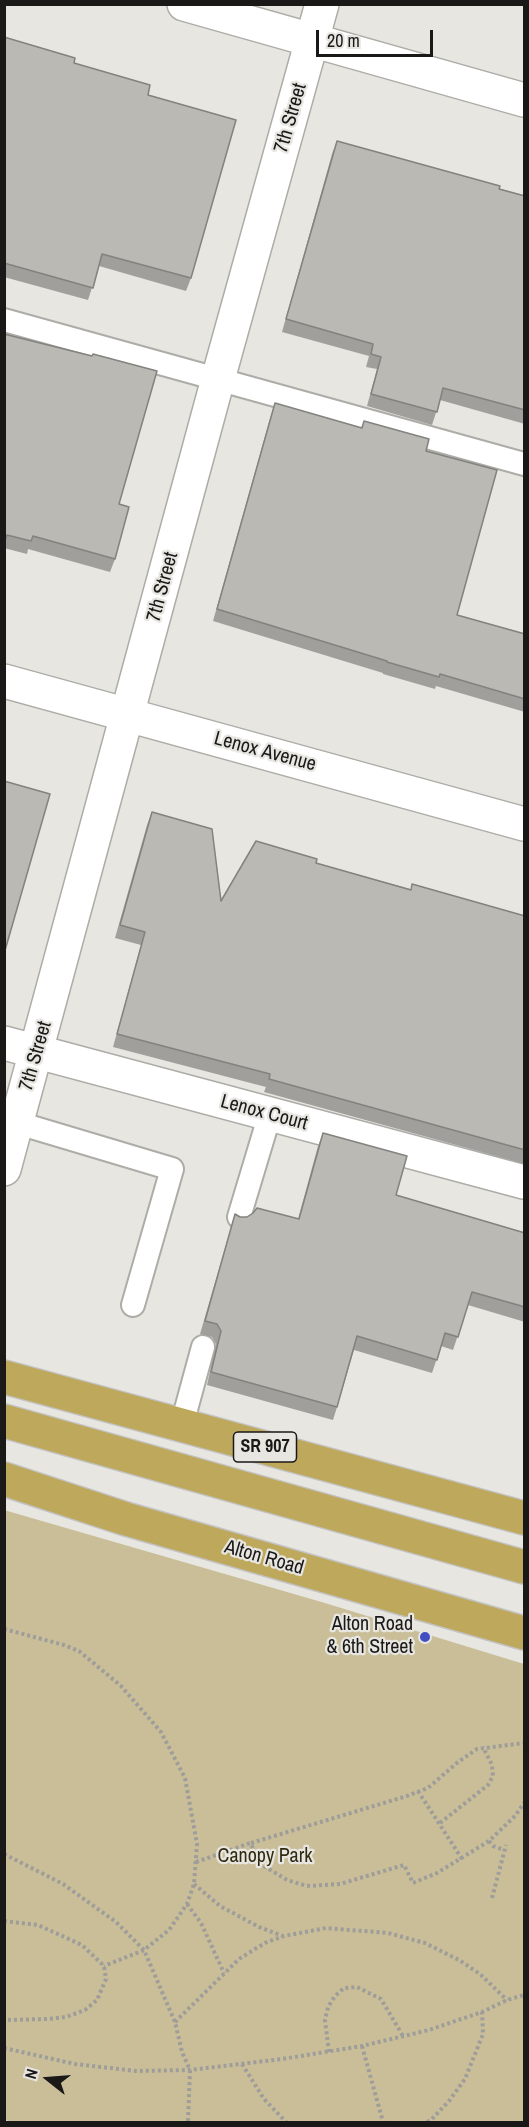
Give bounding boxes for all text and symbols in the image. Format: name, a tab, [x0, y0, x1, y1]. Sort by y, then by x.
scale bar	[319, 18, 436, 56]
text: 20 m	[327, 28, 360, 53]
street label: 7th Street	[270, 81, 312, 155]
street label: 7th Street	[142, 550, 184, 624]
street label: Lenox Avenue	[211, 727, 319, 777]
street label: 7th Street	[15, 1019, 57, 1093]
street label: Lenox Court	[218, 1090, 310, 1136]
road number: SR 907	[234, 1432, 296, 1462]
street label: Alton Road	[222, 1535, 306, 1581]
place label: Alton Road & 6th Street	[326, 1613, 413, 1660]
marker: Alton Road & 6th Street	[418, 1630, 432, 1644]
park label: Canopy Park	[218, 1845, 312, 1869]
north arrow	[18, 2049, 78, 2109]
text: N	[19, 2066, 43, 2081]

